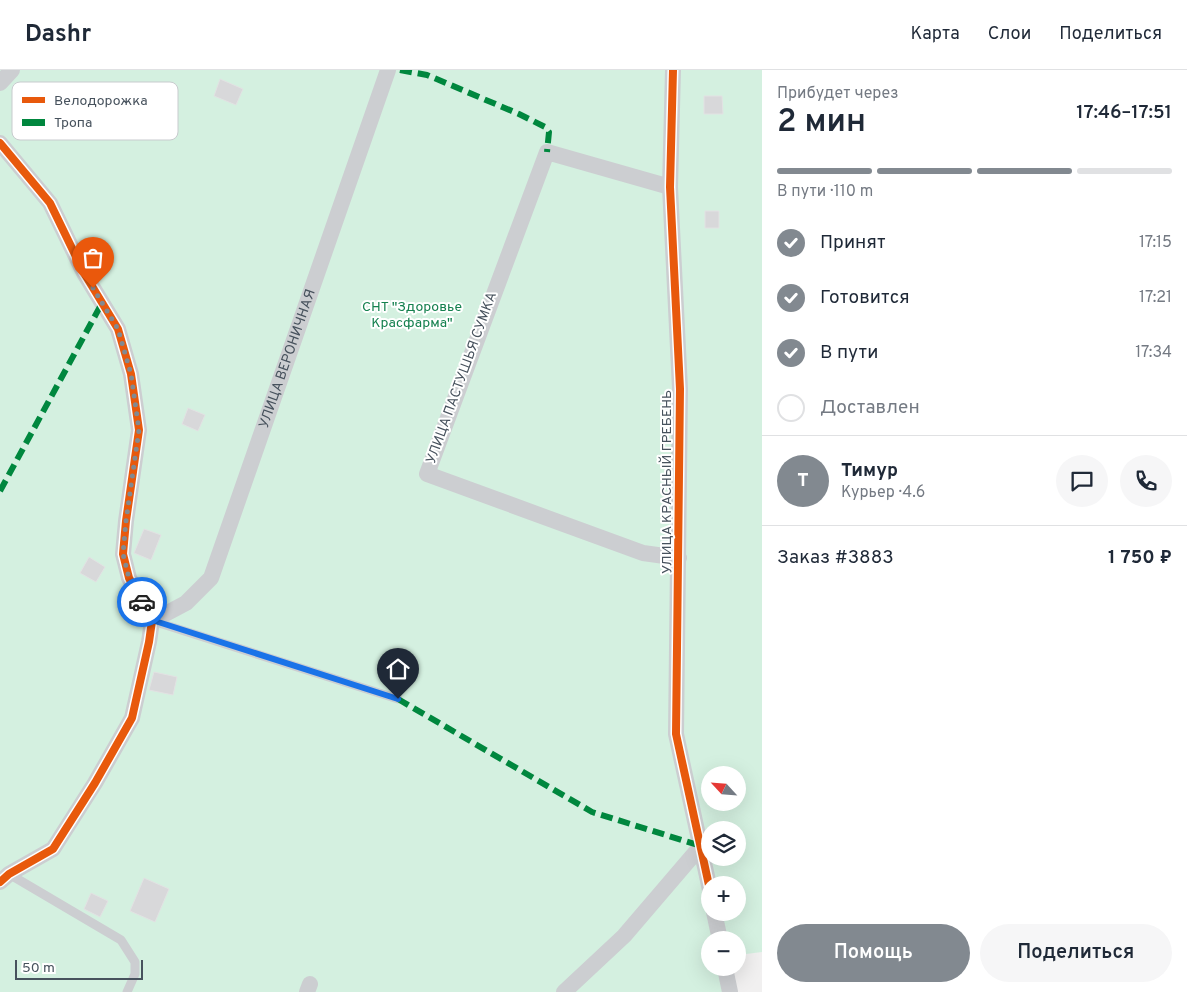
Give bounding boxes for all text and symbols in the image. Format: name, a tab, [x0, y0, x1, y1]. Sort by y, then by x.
text: Dashr	[25, 20, 91, 50]
text: Карта	[910, 23, 960, 46]
text: Слои	[988, 23, 1031, 46]
text: Поделиться	[1059, 23, 1162, 46]
legend	[12, 82, 178, 140]
text: Прибудет через	[777, 84, 899, 104]
text: Велодорожка	[54, 93, 148, 110]
text: 17:46–17:51	[1076, 101, 1172, 125]
text: 2 мин	[777, 103, 866, 143]
text: Тропа	[54, 115, 92, 132]
text: В пути · 110 m	[777, 182, 873, 202]
icon: check	[777, 229, 805, 257]
text: Принят	[820, 231, 886, 255]
text: 17:15	[1139, 233, 1172, 253]
pin	[72, 237, 114, 288]
icon: bag	[79, 244, 107, 272]
icon: check	[777, 284, 805, 312]
text: Готовится	[820, 286, 910, 310]
street label: УЛИЦА ВЕРОНИЧНАЯ	[255, 287, 319, 430]
text: 17:21	[1139, 288, 1172, 308]
street label: УЛИЦА ПАСТУШЬЯ СУМКА	[423, 290, 501, 466]
park label: СНТ "Здоровье Красфарма"	[362, 299, 462, 332]
icon: check	[777, 339, 805, 367]
text: В пути	[820, 341, 878, 365]
text: 17:34	[1135, 343, 1172, 363]
street label: УЛИЦА КРАСНЫЙ ГРЕБЕНЬ	[658, 390, 676, 574]
text: Доставлен	[820, 396, 920, 420]
button: chat	[1056, 455, 1108, 507]
button: phone	[1120, 455, 1172, 507]
text: Тимур	[841, 459, 898, 483]
text: Т	[797, 469, 809, 493]
text: Курьер · 4.6	[841, 483, 925, 503]
text: Заказ #3883	[777, 546, 894, 570]
text: 1 750 ₽	[1108, 546, 1172, 570]
courier	[117, 577, 167, 627]
icon: car	[128, 588, 156, 616]
pin	[377, 648, 419, 699]
icon: home	[384, 655, 412, 683]
north arrow	[701, 766, 746, 811]
map controls	[701, 766, 746, 976]
button: layers	[701, 821, 746, 866]
button: +	[701, 876, 746, 921]
button: Помощь	[777, 924, 970, 982]
button: Поделиться	[980, 924, 1172, 982]
button: −	[701, 931, 746, 976]
scale bar	[15, 957, 142, 980]
text: 50 m	[22, 960, 55, 977]

